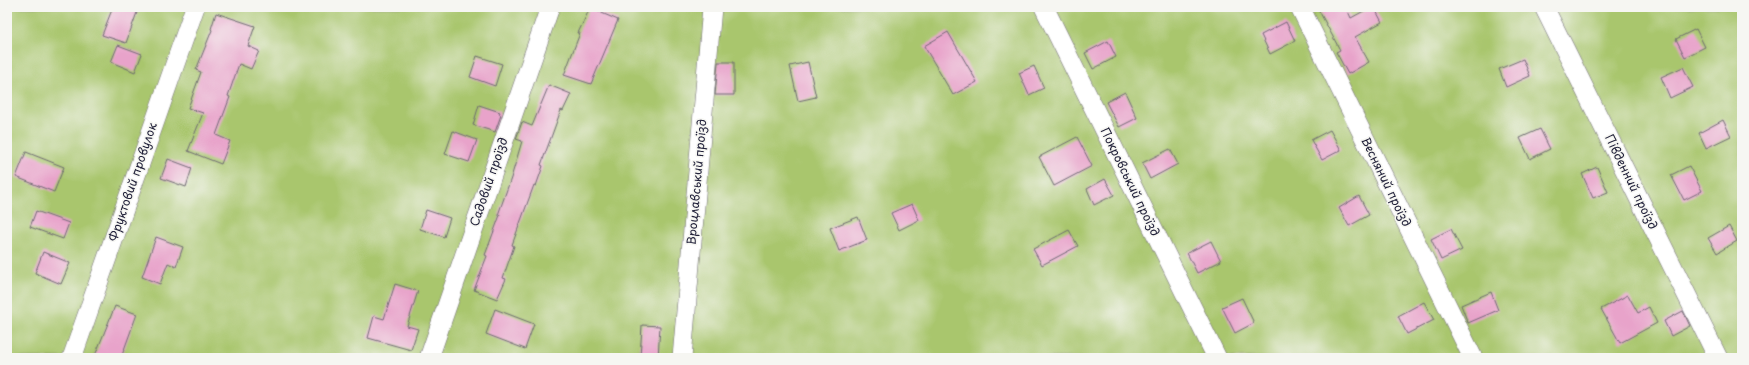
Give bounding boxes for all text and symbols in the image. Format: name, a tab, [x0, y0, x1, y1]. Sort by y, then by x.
street label: Вроцлавський проїзд	[682, 118, 710, 246]
street label: Фруктовий провулок	[103, 119, 161, 244]
street label: Покровський проїзд	[1097, 124, 1165, 239]
street label: Південний проїзд	[1601, 131, 1663, 232]
street label: Весняний проїзд	[1357, 134, 1416, 229]
street label: Садовий проїзд	[464, 135, 512, 229]

